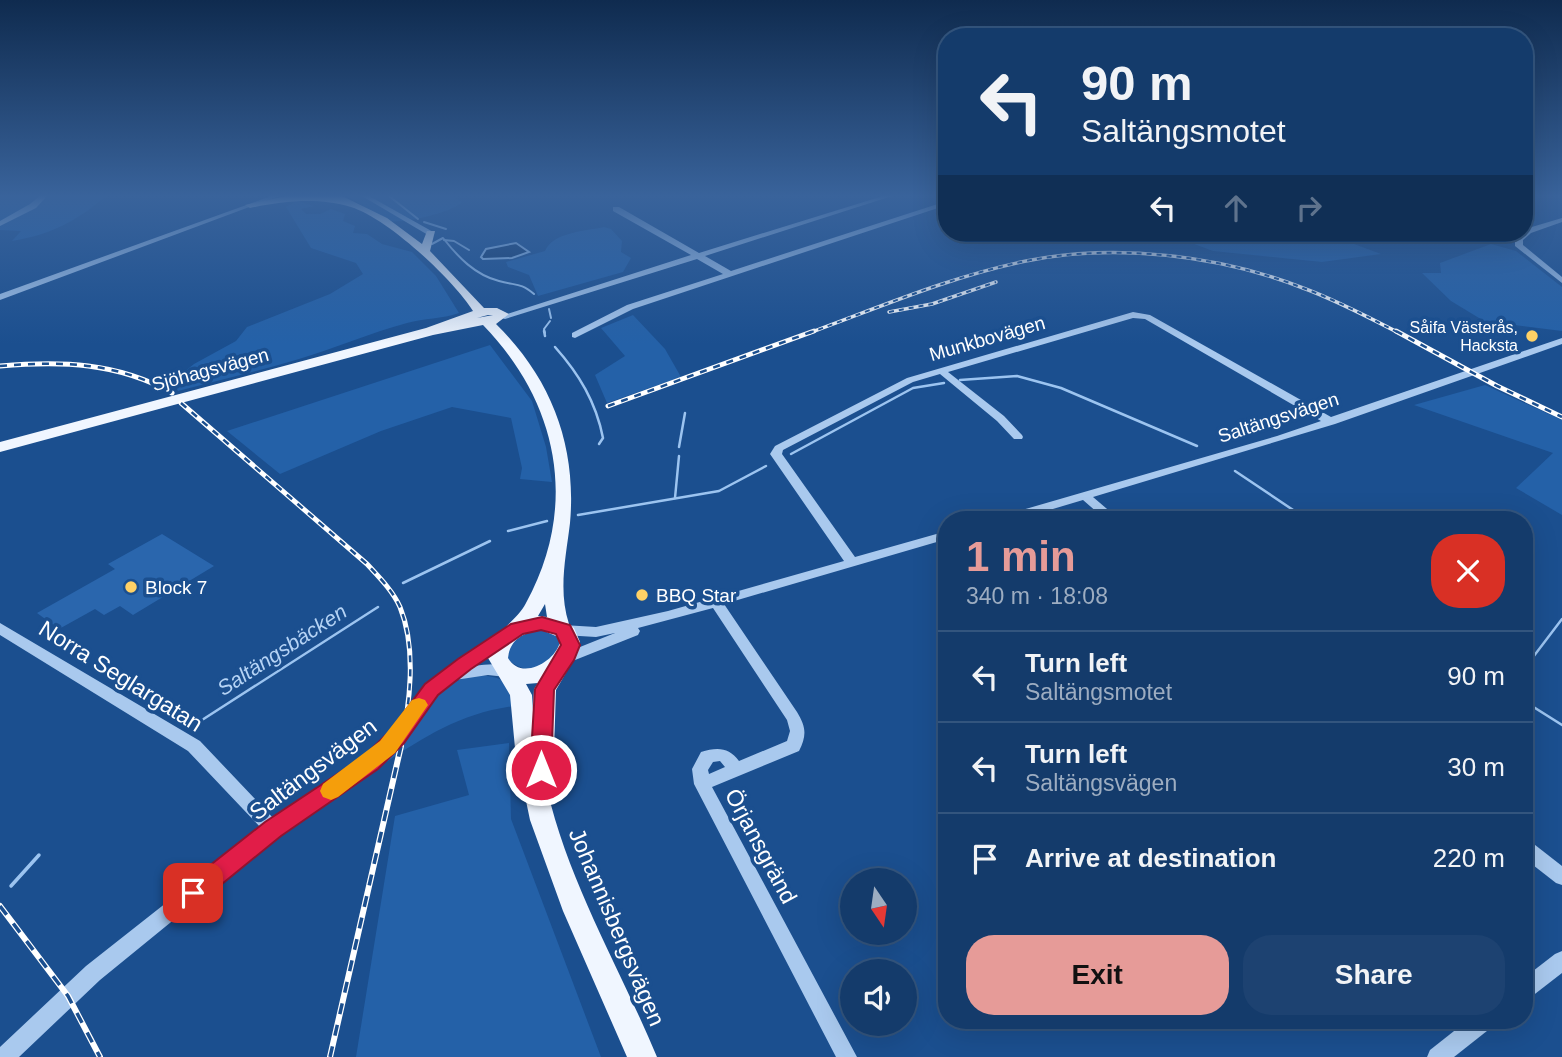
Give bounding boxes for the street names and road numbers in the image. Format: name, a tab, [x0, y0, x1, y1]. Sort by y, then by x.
street label: Munkbovägen	[927, 312, 1047, 365]
street label: Sjöhagsvägen	[149, 344, 271, 395]
street label: Saltängsvägen	[1215, 388, 1341, 447]
street label: Norra Seglargatan	[34, 615, 208, 737]
street label: Saltängsvägen	[244, 713, 382, 825]
street label: Örjansgränd	[720, 784, 802, 908]
street label: Johannisbergsvägen	[564, 824, 670, 1030]

